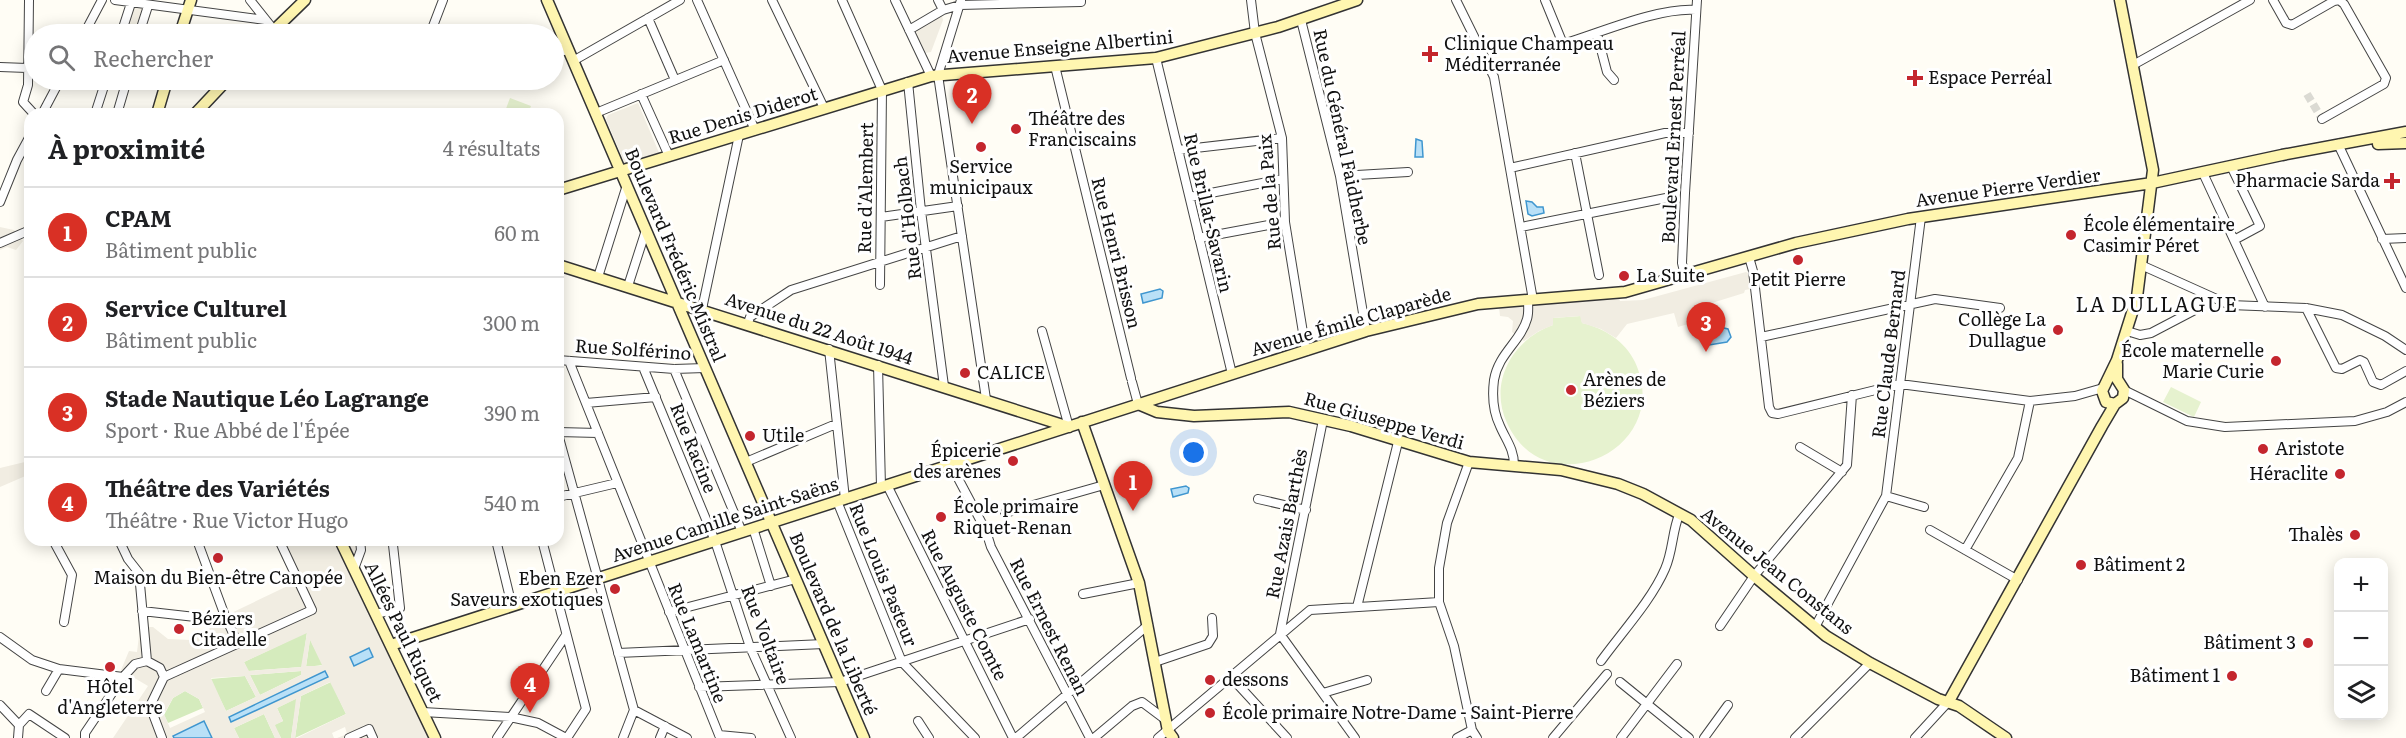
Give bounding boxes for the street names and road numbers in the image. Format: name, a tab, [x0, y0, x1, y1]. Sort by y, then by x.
street label: Avenue Enseigne Albertini	[945, 22, 1174, 69]
street label: Rue du Général Faidherbe	[1307, 26, 1380, 247]
street label: Boulevard Ernest Perréal	[1653, 30, 1692, 244]
street label: Rue Denis Diderot	[665, 79, 821, 150]
street label: Rue d'Alembert	[850, 121, 879, 254]
street label: Rue Brillat-Savarin	[1178, 130, 1241, 295]
street label: Rue de la Paix	[1250, 132, 1287, 251]
street label: Boulevard Frédéric Mistral	[619, 143, 734, 366]
street label: Rue d'Holbach	[886, 155, 927, 282]
street label: Avenue Pierre Verdier	[1914, 160, 2102, 213]
street label: Rue Henri Brisson	[1086, 174, 1149, 331]
street label: Rue Claude Bernard	[1864, 268, 1911, 440]
street label: Avenue Émile Claparède	[1247, 279, 1454, 362]
street label: Avenue du 22 Août 1944	[722, 284, 917, 371]
street label: Rue Solférino	[574, 331, 692, 366]
street label: Rue Giuseppe Verdi	[1301, 384, 1468, 455]
street label: Rue Racine	[664, 398, 725, 497]
street label: Rue Azais Barthès	[1258, 446, 1313, 601]
street label: Avenue Camille Saint-Saëns	[608, 469, 841, 568]
street label: Rue Louis Pasteur	[843, 499, 926, 651]
street label: Avenue Jean Constans	[1696, 500, 1860, 640]
street label: Rue Auguste Comte	[916, 524, 1015, 685]
street label: Boulevard de la Liberté	[783, 528, 885, 719]
street label: Rue Ernest Renan	[1004, 553, 1097, 700]
street label: Allées Paul Riquet	[359, 556, 451, 707]
street label: Rue Lamartine	[662, 578, 735, 707]
street label: Rue Voltaire	[735, 581, 798, 688]

